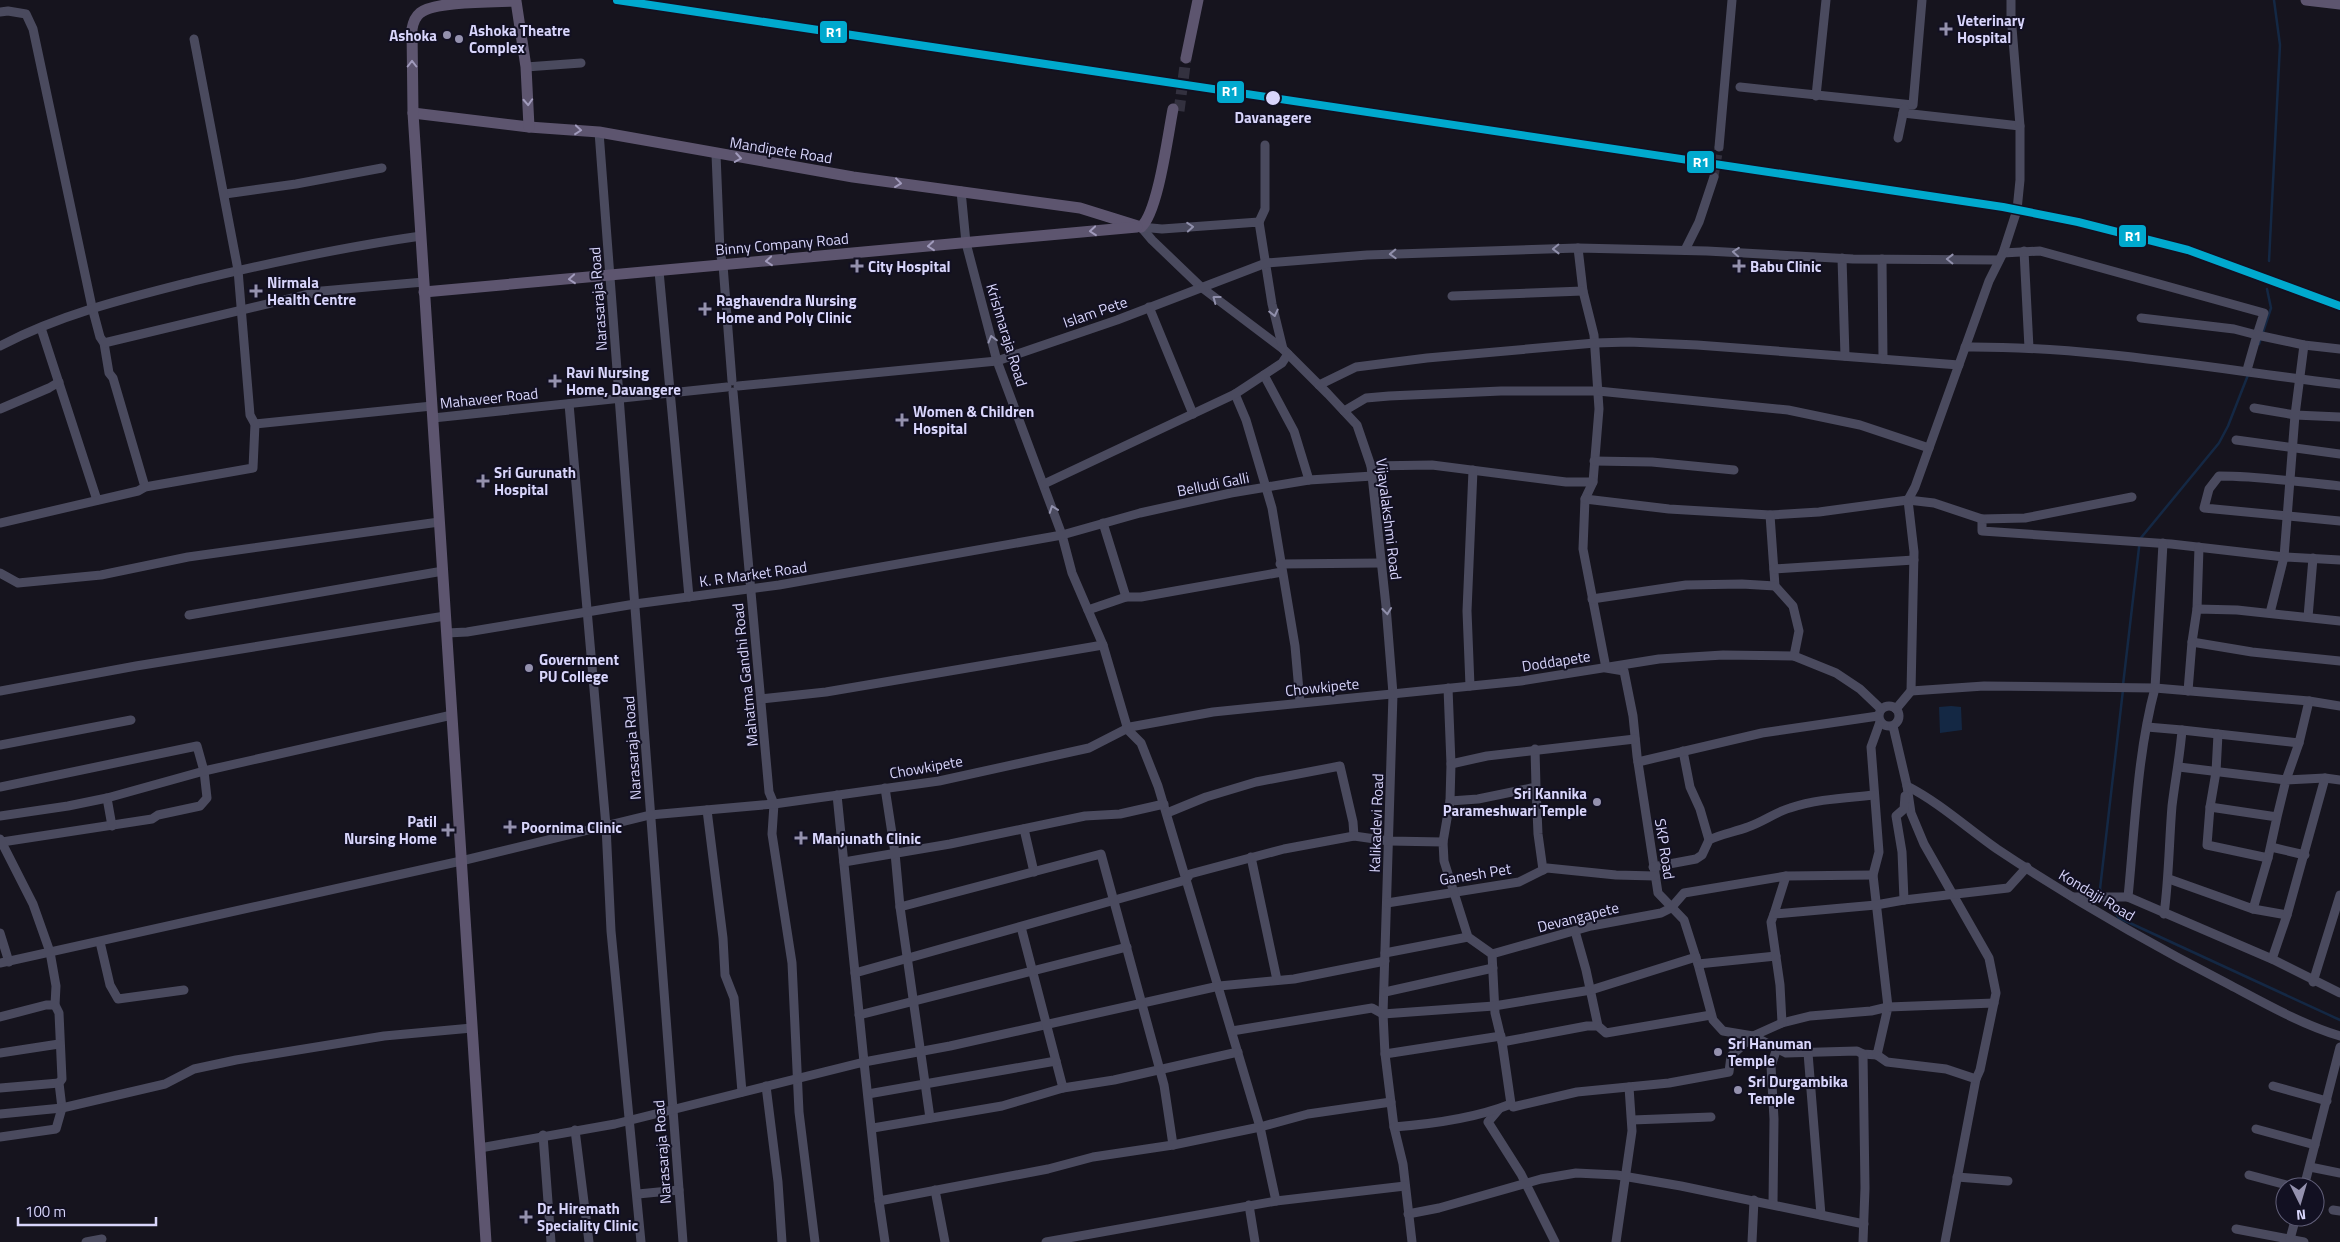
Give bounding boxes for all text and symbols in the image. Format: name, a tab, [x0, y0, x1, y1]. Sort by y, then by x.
place label: Veterinary Hospital	[1957, 9, 2025, 49]
place label: Ashoka Theatre Complex	[469, 19, 571, 59]
line badge: R1	[819, 20, 848, 44]
text: R1	[826, 21, 842, 42]
marker: Veterinary Hospital	[1939, 22, 1953, 36]
place label: Ashoka	[389, 24, 437, 47]
marker: Ashoka	[441, 29, 453, 41]
marker: Ashoka Theatre Complex	[453, 33, 465, 45]
one-way arrow	[407, 60, 417, 68]
line badge: R1	[1216, 80, 1245, 104]
text: R1	[1222, 80, 1238, 101]
marker: Davanagere	[1264, 89, 1282, 107]
one-way arrow	[522, 98, 533, 106]
place label: Davanagere	[1234, 106, 1312, 129]
one-way arrow	[574, 125, 582, 136]
street label: Mandipete Road	[728, 131, 834, 169]
line badge: R1	[1686, 150, 1715, 174]
text: R1	[1693, 151, 1709, 172]
one-way arrow	[733, 152, 742, 162]
one-way arrow	[895, 177, 903, 188]
one-way arrow	[1186, 222, 1194, 233]
line badge: R1	[2118, 224, 2147, 248]
text: R1	[2125, 225, 2141, 246]
one-way arrow	[1089, 226, 1097, 237]
street label: Binny Company Road	[714, 227, 850, 261]
one-way arrow	[927, 240, 935, 251]
one-way arrow	[1552, 243, 1560, 254]
street label: Narasaraja Road	[583, 246, 613, 352]
one-way arrow	[1731, 247, 1739, 258]
one-way arrow	[1389, 249, 1397, 259]
one-way arrow	[1946, 254, 1954, 264]
one-way arrow	[765, 255, 773, 266]
place label: City Hospital	[868, 255, 951, 278]
place label: Babu Clinic	[1750, 255, 1822, 278]
marker: City Hospital	[850, 259, 864, 273]
marker: Babu Clinic	[1732, 259, 1746, 273]
place label: Nirmala Health Centre	[267, 271, 356, 311]
one-way arrow	[568, 273, 576, 284]
street label: Krishnaraja Road	[980, 281, 1034, 389]
marker: Nirmala Health Centre	[249, 284, 263, 298]
place label: Raghavendra Nursing Home and Poly Clinic	[716, 289, 856, 329]
street label: Islam Pete	[1060, 290, 1130, 334]
one-way arrow	[1213, 296, 1222, 304]
marker: Raghavendra Nursing Home and Poly Clinic	[698, 302, 712, 316]
one-way arrow	[1268, 309, 1279, 318]
one-way arrow	[987, 336, 997, 344]
place label: Ravi Nursing Home, Davangere	[566, 361, 681, 401]
marker: Ravi Nursing Home, Davangere	[548, 374, 562, 388]
street label: Mahaveer Road	[439, 381, 539, 415]
place label: Women & Children Hospital	[913, 400, 1034, 440]
marker: Women & Children Hospital	[895, 413, 909, 427]
street label: Vijayalakshmi Road	[1370, 457, 1408, 581]
place label: Sri Gurunath Hospital	[494, 461, 576, 501]
street label: Belludi Galli	[1175, 466, 1251, 502]
marker: Sri Gurunath Hospital	[476, 474, 490, 488]
one-way arrow	[1049, 506, 1059, 514]
street label: K. R Market Road	[698, 555, 808, 593]
street label: Mahatma Gandhi Road	[726, 602, 764, 748]
one-way arrow	[1381, 608, 1392, 616]
street label: Doddapete	[1520, 644, 1592, 678]
place label: Government PU College	[539, 648, 619, 688]
marker: Government PU College	[523, 662, 535, 674]
street label: Chowkipete	[1284, 672, 1360, 702]
street label: Narasaraja Road	[617, 695, 647, 801]
street label: Chowkipete	[887, 749, 965, 785]
street label: Kalikadevi Road	[1363, 773, 1389, 873]
place label: Sri Kannika Parameshwari Temple	[1443, 782, 1587, 822]
marker: Sri Kannika Parameshwari Temple	[1591, 796, 1603, 808]
place label: Patil Nursing Home	[344, 810, 437, 850]
place label: Poornima Clinic	[521, 816, 622, 839]
street label: SKP Road	[1649, 817, 1681, 881]
marker: Poornima Clinic	[503, 820, 517, 834]
marker: Patil Nursing Home	[441, 823, 455, 837]
place label: Manjunath Clinic	[812, 827, 921, 850]
marker: Manjunath Clinic	[794, 831, 808, 845]
street label: Ganesh Pet	[1437, 857, 1513, 891]
street label: Kondajji Road	[2054, 863, 2140, 927]
street label: Devangapete	[1535, 896, 1621, 938]
place label: Sri Hanuman Temple	[1728, 1032, 1812, 1072]
marker: Sri Hanuman Temple	[1712, 1046, 1724, 1058]
place label: Sri Durgambika Temple	[1748, 1070, 1848, 1110]
marker: Sri Durgambika Temple	[1732, 1084, 1744, 1096]
street label: Narasaraja Road	[647, 1099, 677, 1205]
north arrow	[2275, 1177, 2325, 1227]
scale bar	[18, 1194, 155, 1226]
place label: Dr. Hiremath Speciality Clinic	[537, 1197, 639, 1237]
text: 100 m	[25, 1200, 66, 1223]
text: N	[2295, 1205, 2307, 1226]
marker: Dr. Hiremath Speciality Clinic	[519, 1210, 533, 1224]

